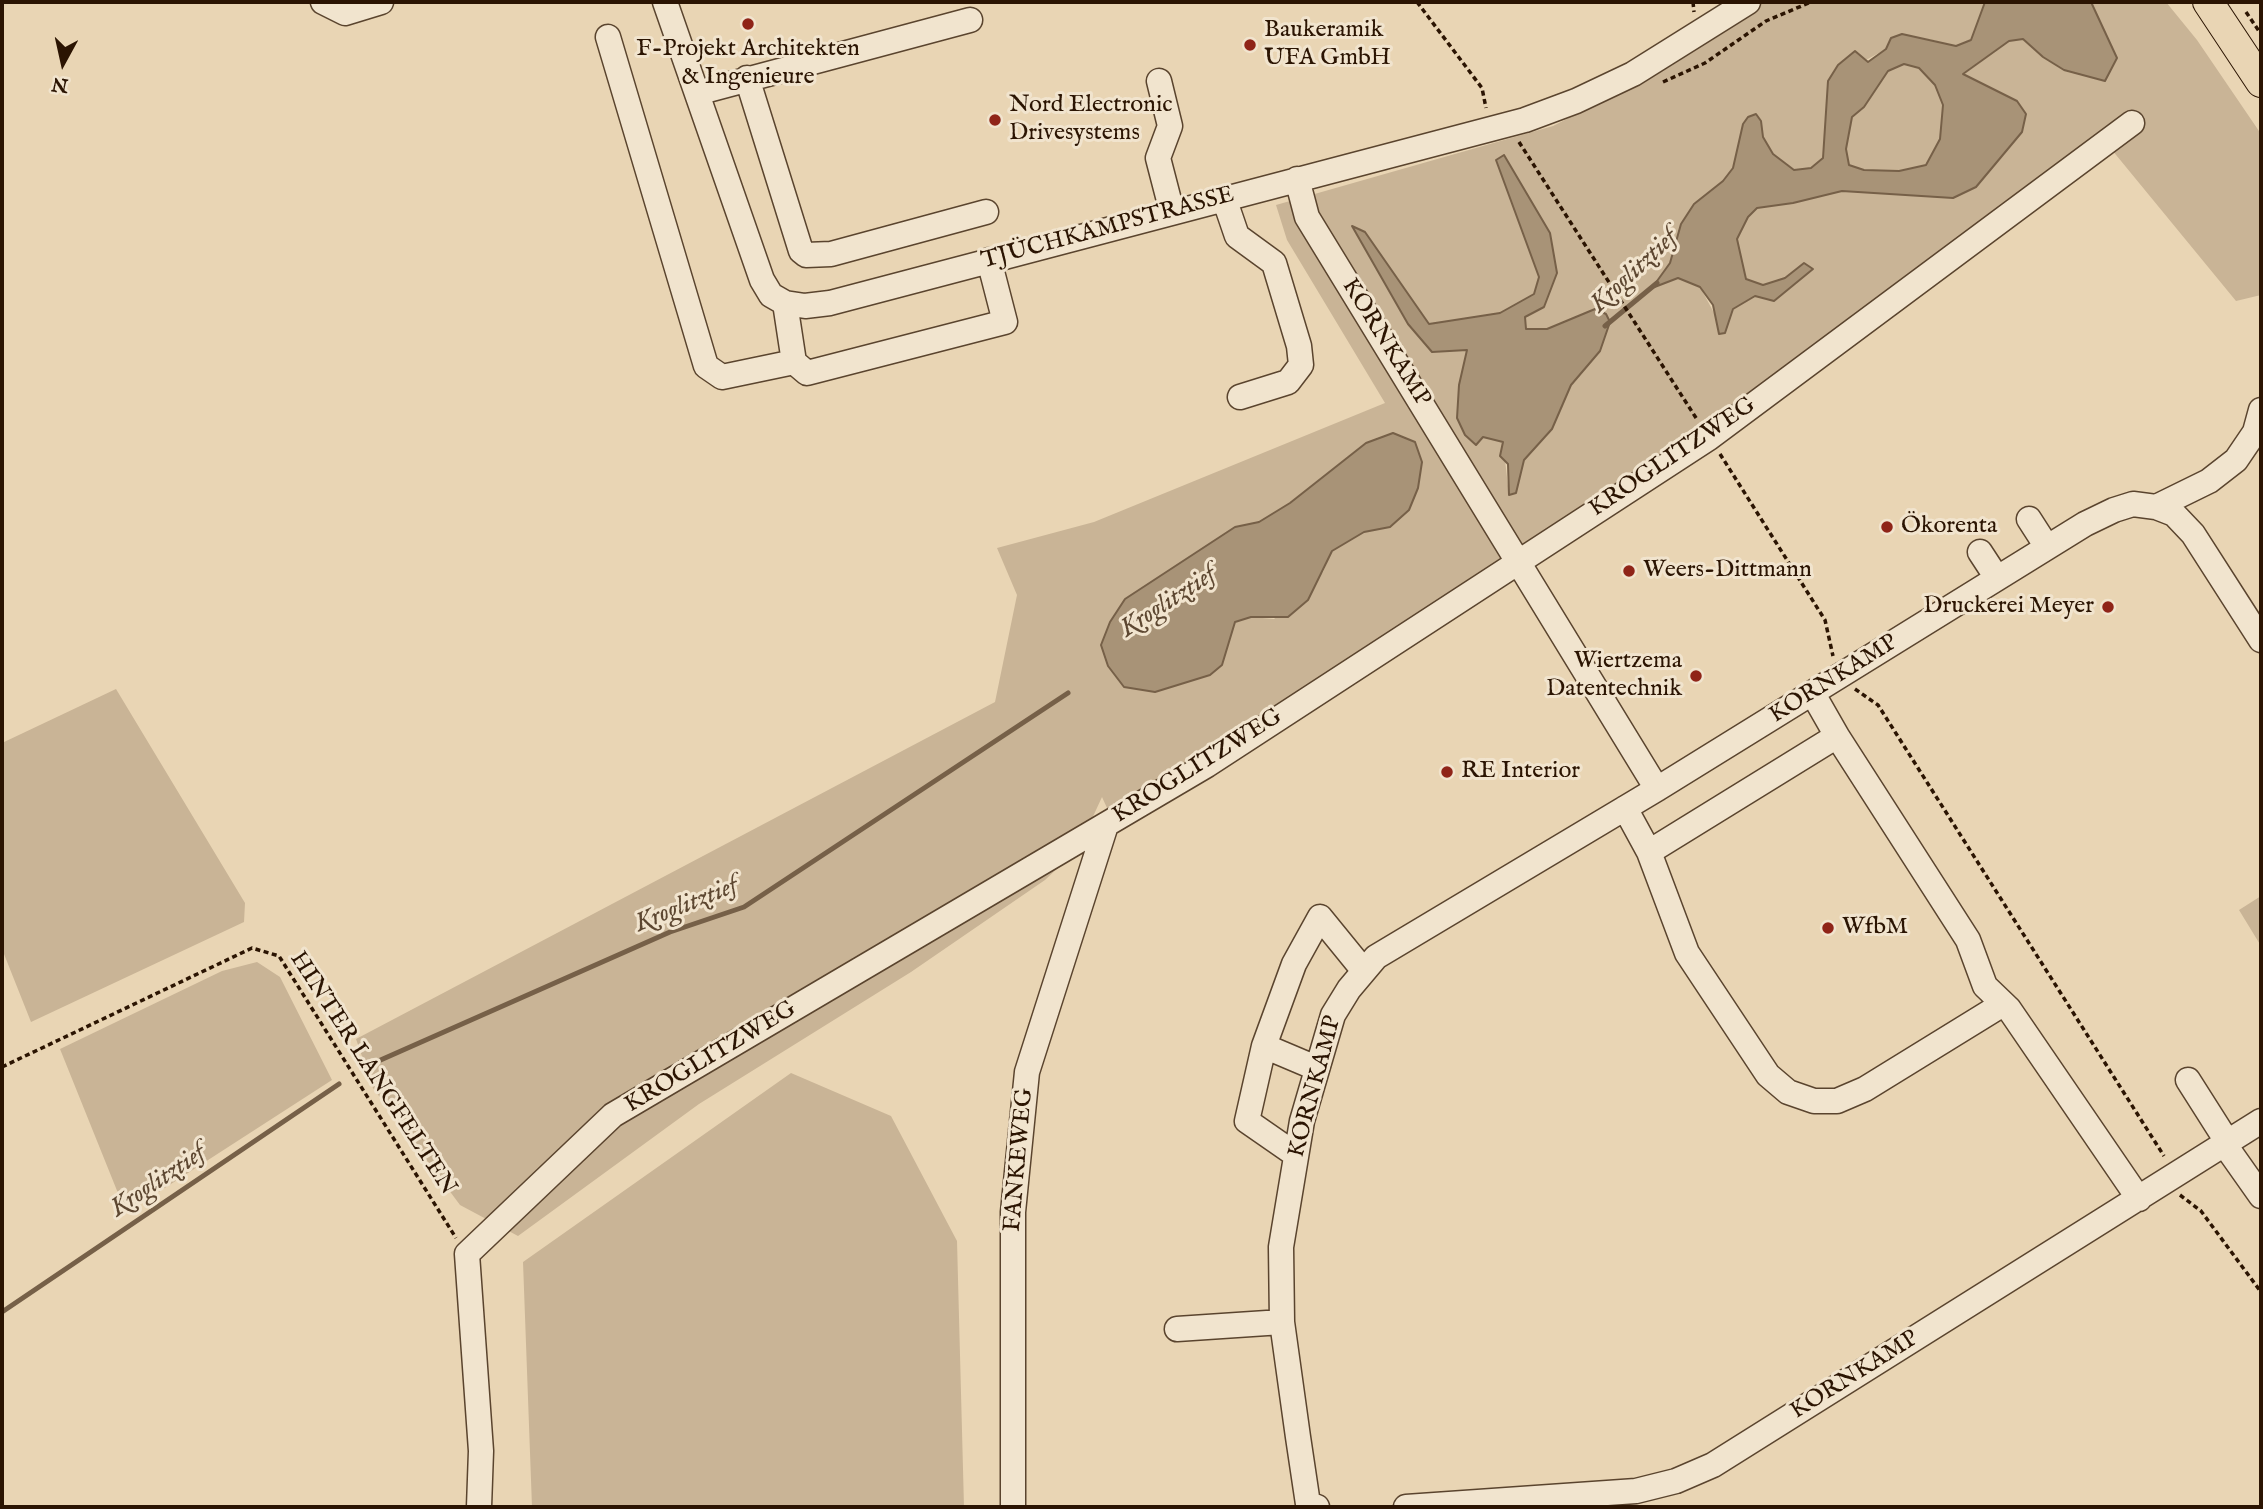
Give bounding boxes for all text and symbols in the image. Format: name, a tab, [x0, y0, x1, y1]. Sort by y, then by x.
marker: F-Projekt Architekten & Ingenieure	[740, 16, 756, 32]
place label: Baukeramik UFA GmbH	[1264, 17, 1391, 73]
north arrow	[28, 28, 98, 98]
place label: F-Projekt Architekten & Ingenieure	[636, 36, 860, 92]
marker: Baukeramik UFA GmbH	[1242, 37, 1258, 53]
text: N	[50, 71, 70, 97]
place label: Nord Electronic Drivesystems	[1009, 92, 1173, 148]
marker: Nord Electronic Drivesystems	[987, 112, 1003, 128]
street label: TJÜCHKAMPSTRASSE	[978, 181, 1238, 277]
water label: Kroglitztief	[1585, 223, 1685, 321]
street label: KORNKAMP	[1334, 274, 1436, 412]
street label: KROGLITZWEG	[1584, 392, 1762, 524]
place label: Ökorenta	[1901, 513, 1997, 541]
marker: Ökorenta	[1879, 519, 1895, 535]
place label: Weers-Dittmann	[1643, 557, 1812, 585]
water label: Kroglitztief	[1115, 560, 1223, 646]
marker: Weers-Dittmann	[1621, 563, 1637, 579]
place label: Druckerei Meyer	[1923, 593, 2094, 621]
marker: Druckerei Meyer	[2100, 599, 2116, 615]
street label: KORNKAMP	[1765, 629, 1903, 731]
place label: Wiertzema Datentechnik	[1546, 648, 1682, 704]
marker: Wiertzema Datentechnik	[1688, 668, 1704, 684]
street label: KROGLITZWEG	[1108, 703, 1288, 831]
place label: RE Interior	[1461, 758, 1580, 786]
marker: RE Interior	[1439, 764, 1455, 780]
water label: Kroglitztief	[631, 871, 743, 941]
place label: WfbM	[1842, 914, 1908, 942]
marker: WfbM	[1820, 920, 1836, 936]
street label: HINTER LANGFELTEN	[282, 947, 462, 1201]
street label: KROGLITZWEG	[620, 996, 802, 1120]
street label: KORNKAMP	[1283, 1013, 1349, 1161]
street label: FANKEWEG	[999, 1087, 1041, 1233]
water label: Kroglitztief	[105, 1139, 213, 1225]
street label: KORNKAMP	[1786, 1325, 1924, 1427]

